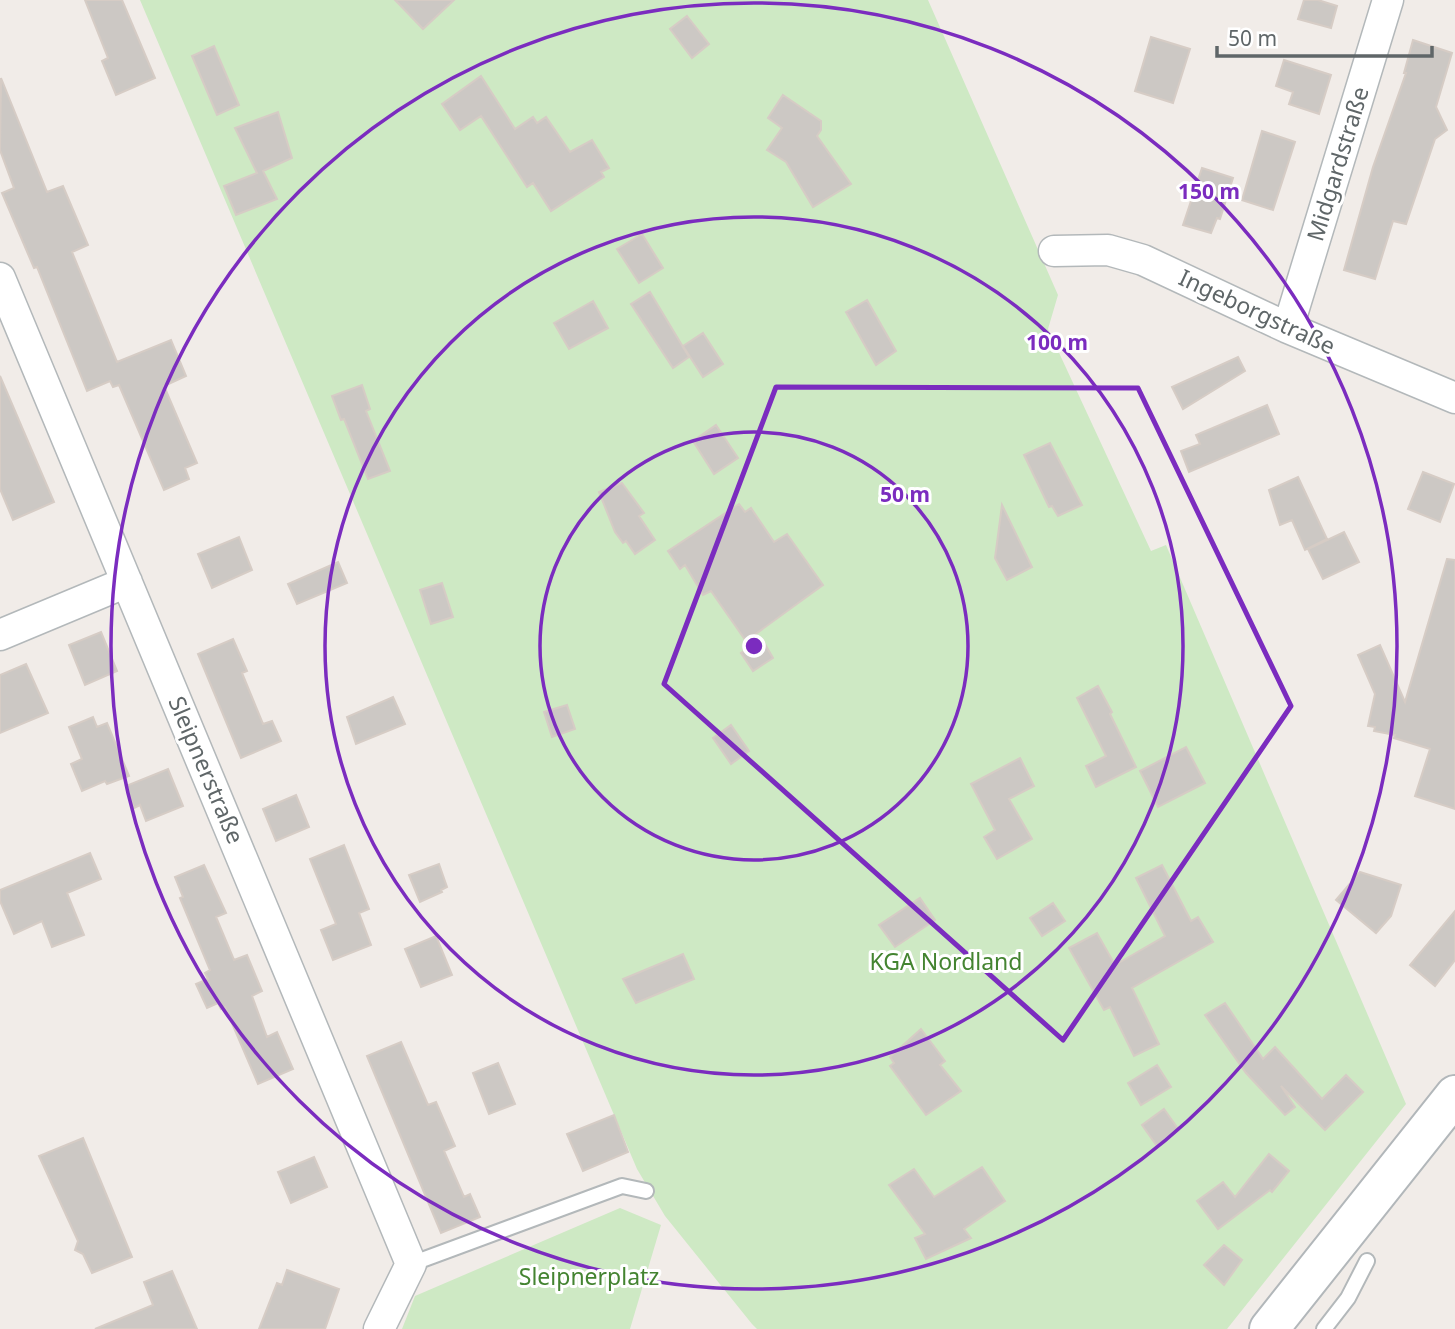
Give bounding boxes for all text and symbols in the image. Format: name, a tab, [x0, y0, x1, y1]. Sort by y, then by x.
scale bar	[1217, 14, 1432, 58]
text: 50 m	[1228, 24, 1277, 52]
street label: Midgardstraße	[1298, 83, 1376, 245]
text: 150 m	[1178, 177, 1240, 205]
street label: Ingeborgstraße	[1174, 261, 1341, 361]
text: 100 m	[1026, 328, 1088, 356]
text: 50 m	[880, 480, 930, 508]
centre of rings	[742, 634, 766, 658]
street label: Sleipnerstraße	[162, 691, 252, 848]
park label: KGA Nordland	[870, 945, 1022, 977]
park label: Sleipnerplatz	[519, 1260, 659, 1292]

